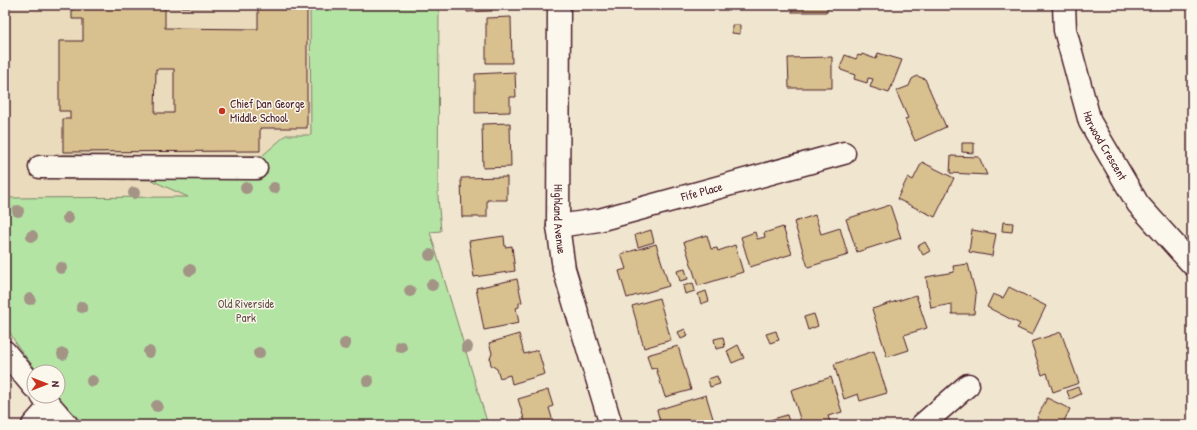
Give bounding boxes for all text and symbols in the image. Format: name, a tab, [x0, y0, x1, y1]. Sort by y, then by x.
place label: Chief Dan George Middle School	[230, 95, 305, 126]
marker: Chief Dan George Middle School	[217, 106, 227, 116]
street label: Harwood Crescent	[1079, 109, 1132, 184]
street label: Fife Place	[678, 178, 724, 205]
street label: Highland Avenue	[550, 184, 571, 255]
park label: Old Riverside Park	[218, 295, 274, 326]
north arrow	[26, 364, 66, 404]
text: N	[49, 381, 63, 387]

